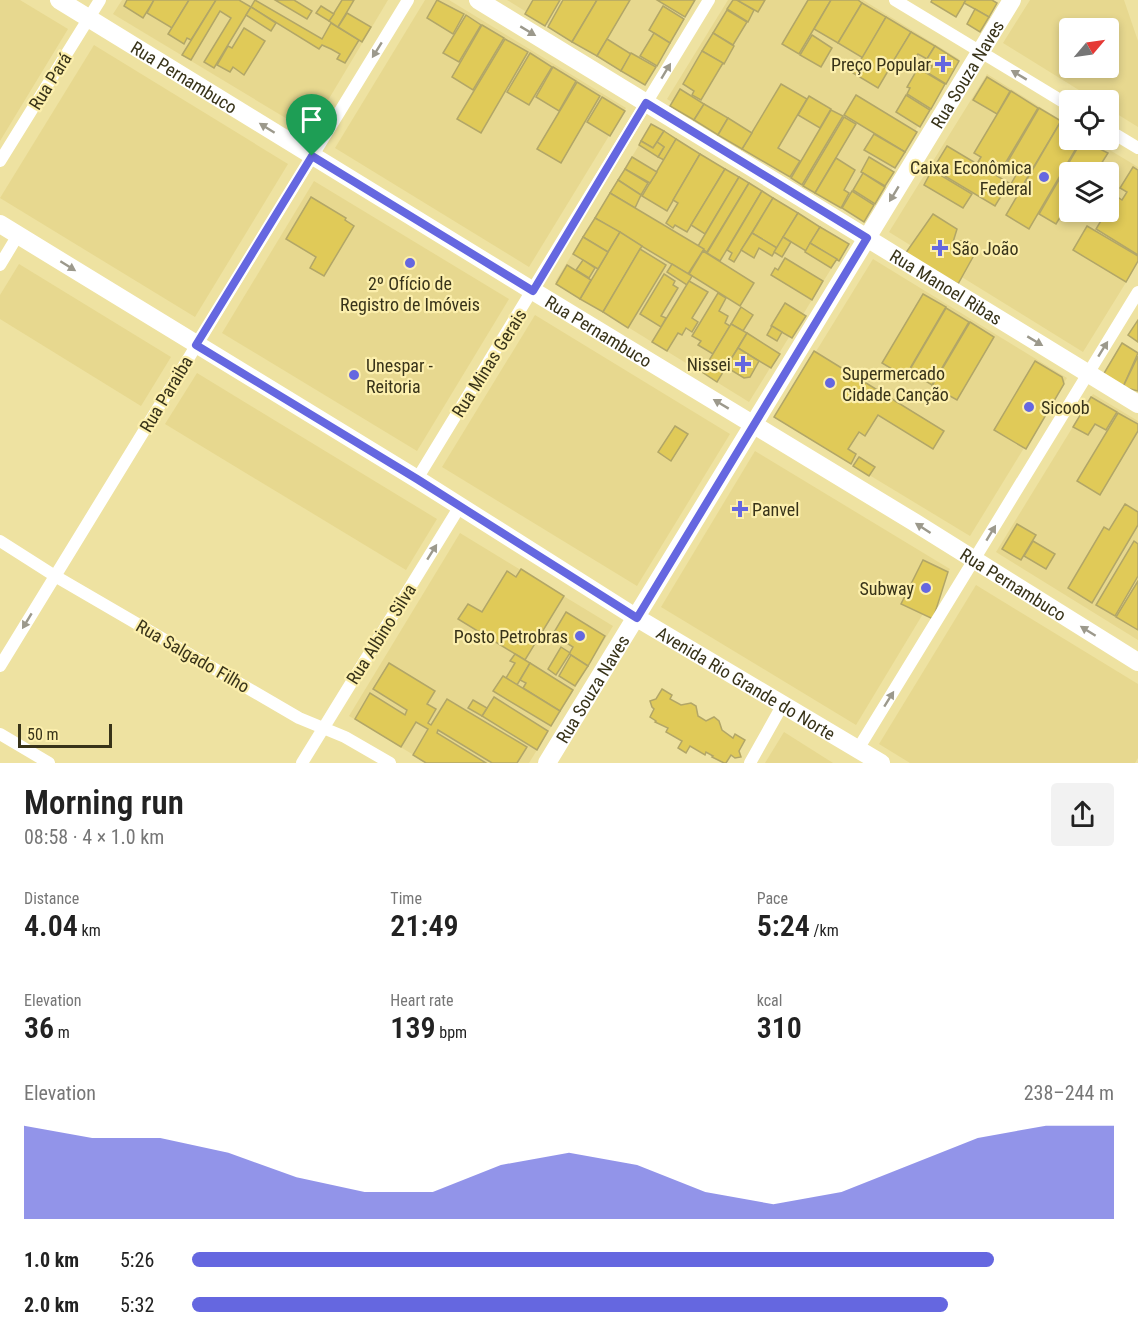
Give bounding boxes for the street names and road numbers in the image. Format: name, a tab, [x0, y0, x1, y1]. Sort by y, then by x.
street label: Rua Souza Naves	[926, 16, 1008, 132]
street label: Rua Pernambuco	[127, 36, 241, 117]
street label: Rua Pará	[24, 49, 76, 113]
street label: Rua Manoel Ribas	[887, 244, 1006, 329]
street label: Rua Pernambuco	[542, 291, 656, 371]
street label: Rua Minas Gerais	[447, 305, 531, 421]
street label: Rua Paraiba	[135, 352, 197, 436]
street label: Rua Pernambuco	[957, 543, 1070, 625]
street label: Rua Albino Silva	[342, 580, 420, 688]
street label: Rua Salgado Filho	[133, 615, 253, 697]
street label: Avenida Rio Grande do Norte	[653, 622, 839, 744]
street label: Rua Souza Naves	[551, 631, 633, 747]

